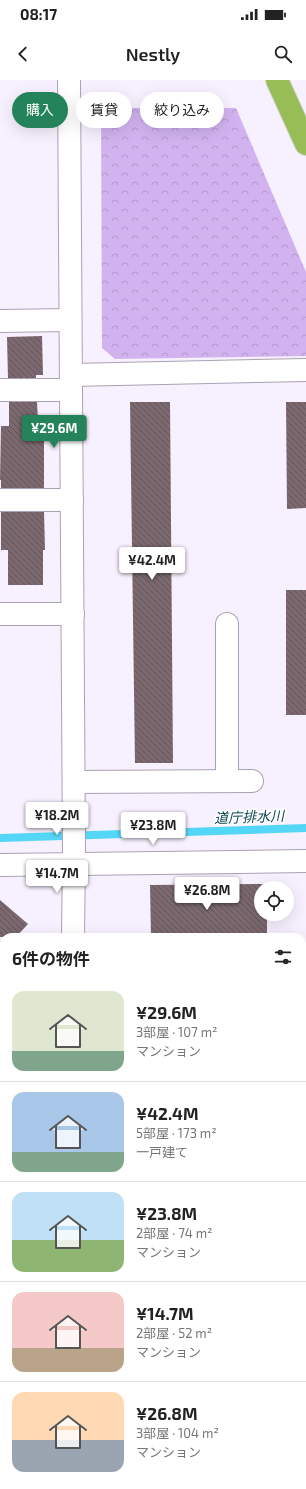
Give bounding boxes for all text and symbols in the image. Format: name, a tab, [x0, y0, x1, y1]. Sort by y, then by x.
text: 08:17	[20, 5, 57, 23]
icon: back	[12, 43, 34, 65]
text: Nestly	[126, 43, 180, 65]
icon: search	[272, 43, 294, 65]
chip: 購入	[12, 92, 68, 128]
chip: 賃貸	[76, 92, 132, 128]
chip: 絞り込み	[140, 92, 224, 128]
pin: ¥29.6M	[21, 415, 87, 449]
text: ¥29.6M	[31, 420, 77, 436]
pin: ¥42.4M	[119, 547, 185, 581]
text: ¥42.4M	[128, 552, 176, 568]
pin: ¥18.2M	[24, 802, 90, 836]
text: ¥18.2M	[35, 807, 79, 823]
water label: 道庁排水川	[214, 807, 286, 826]
pin: ¥23.8M	[120, 812, 186, 846]
text: ¥23.8M	[130, 817, 176, 833]
pin: ¥14.7M	[24, 860, 90, 894]
text: ¥14.7M	[35, 865, 79, 881]
pin: ¥26.8M	[174, 877, 240, 911]
map controls	[254, 881, 294, 921]
button: locate	[254, 881, 294, 921]
text: ¥26.8M	[183, 882, 231, 898]
icon: filters	[272, 946, 294, 968]
text: 6件の物件	[12, 948, 90, 968]
text: ¥29.6M	[136, 1002, 197, 1022]
icon: home	[44, 1007, 92, 1055]
text: 3部屋 · 107 m²	[136, 1024, 217, 1040]
text: マンション	[136, 1043, 201, 1059]
text: ¥42.4M	[136, 1103, 198, 1123]
icon: home	[44, 1108, 92, 1156]
text: 5部屋 · 173 m²	[136, 1125, 217, 1141]
text: 一戸建て	[136, 1144, 188, 1160]
text: ¥23.8M	[136, 1203, 197, 1223]
icon: home	[44, 1208, 92, 1256]
text: 2部屋 · 74 m²	[136, 1225, 213, 1241]
text: マンション	[136, 1244, 201, 1260]
text: ¥14.7M	[136, 1303, 194, 1323]
icon: home	[44, 1308, 92, 1356]
text: 2部屋 · 52 m²	[136, 1325, 212, 1341]
text: マンション	[136, 1344, 201, 1360]
text: ¥26.8M	[136, 1403, 198, 1423]
icon: home	[44, 1408, 92, 1456]
text: 3部屋 · 104 m²	[136, 1425, 219, 1441]
text: マンション	[136, 1444, 201, 1460]

